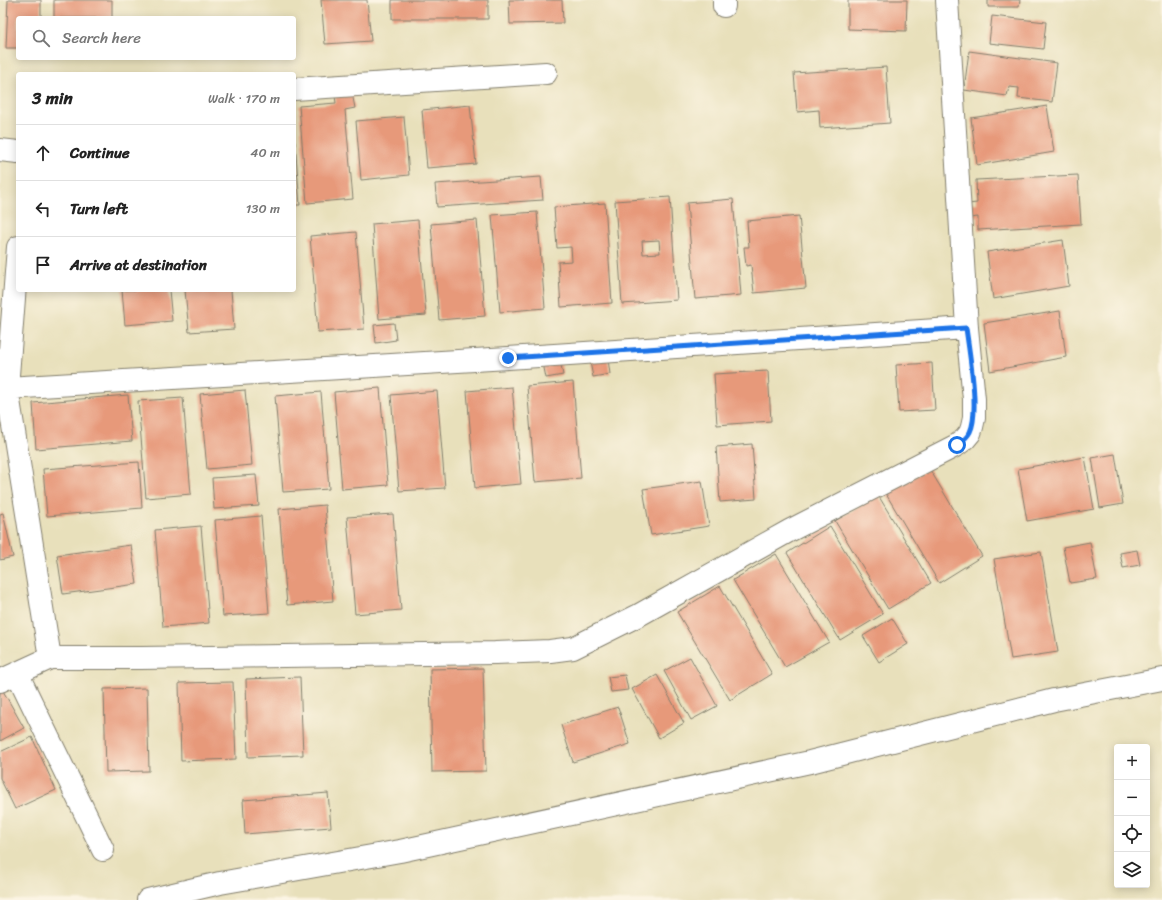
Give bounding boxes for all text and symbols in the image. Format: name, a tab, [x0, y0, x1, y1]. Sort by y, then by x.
search box	[16, 16, 296, 60]
text: Search here	[62, 25, 141, 51]
icon: search	[30, 27, 52, 49]
text: 3 min	[32, 83, 73, 113]
text: Walk · 170 m	[208, 87, 280, 110]
text: Continue	[70, 140, 130, 166]
text: 40 m	[250, 141, 280, 164]
icon: ahead	[32, 142, 54, 164]
text: Turn left	[70, 196, 128, 222]
text: 130 m	[246, 197, 280, 220]
icon: left	[32, 198, 54, 220]
text: Arrive at destination	[70, 252, 207, 278]
icon: arrive	[32, 254, 54, 276]
route end	[499, 349, 517, 367]
route start	[948, 436, 966, 454]
map controls	[1114, 744, 1150, 888]
button: +	[1114, 744, 1150, 780]
button: −	[1114, 780, 1150, 816]
button: locate	[1114, 816, 1150, 852]
button: layers	[1114, 852, 1150, 888]

